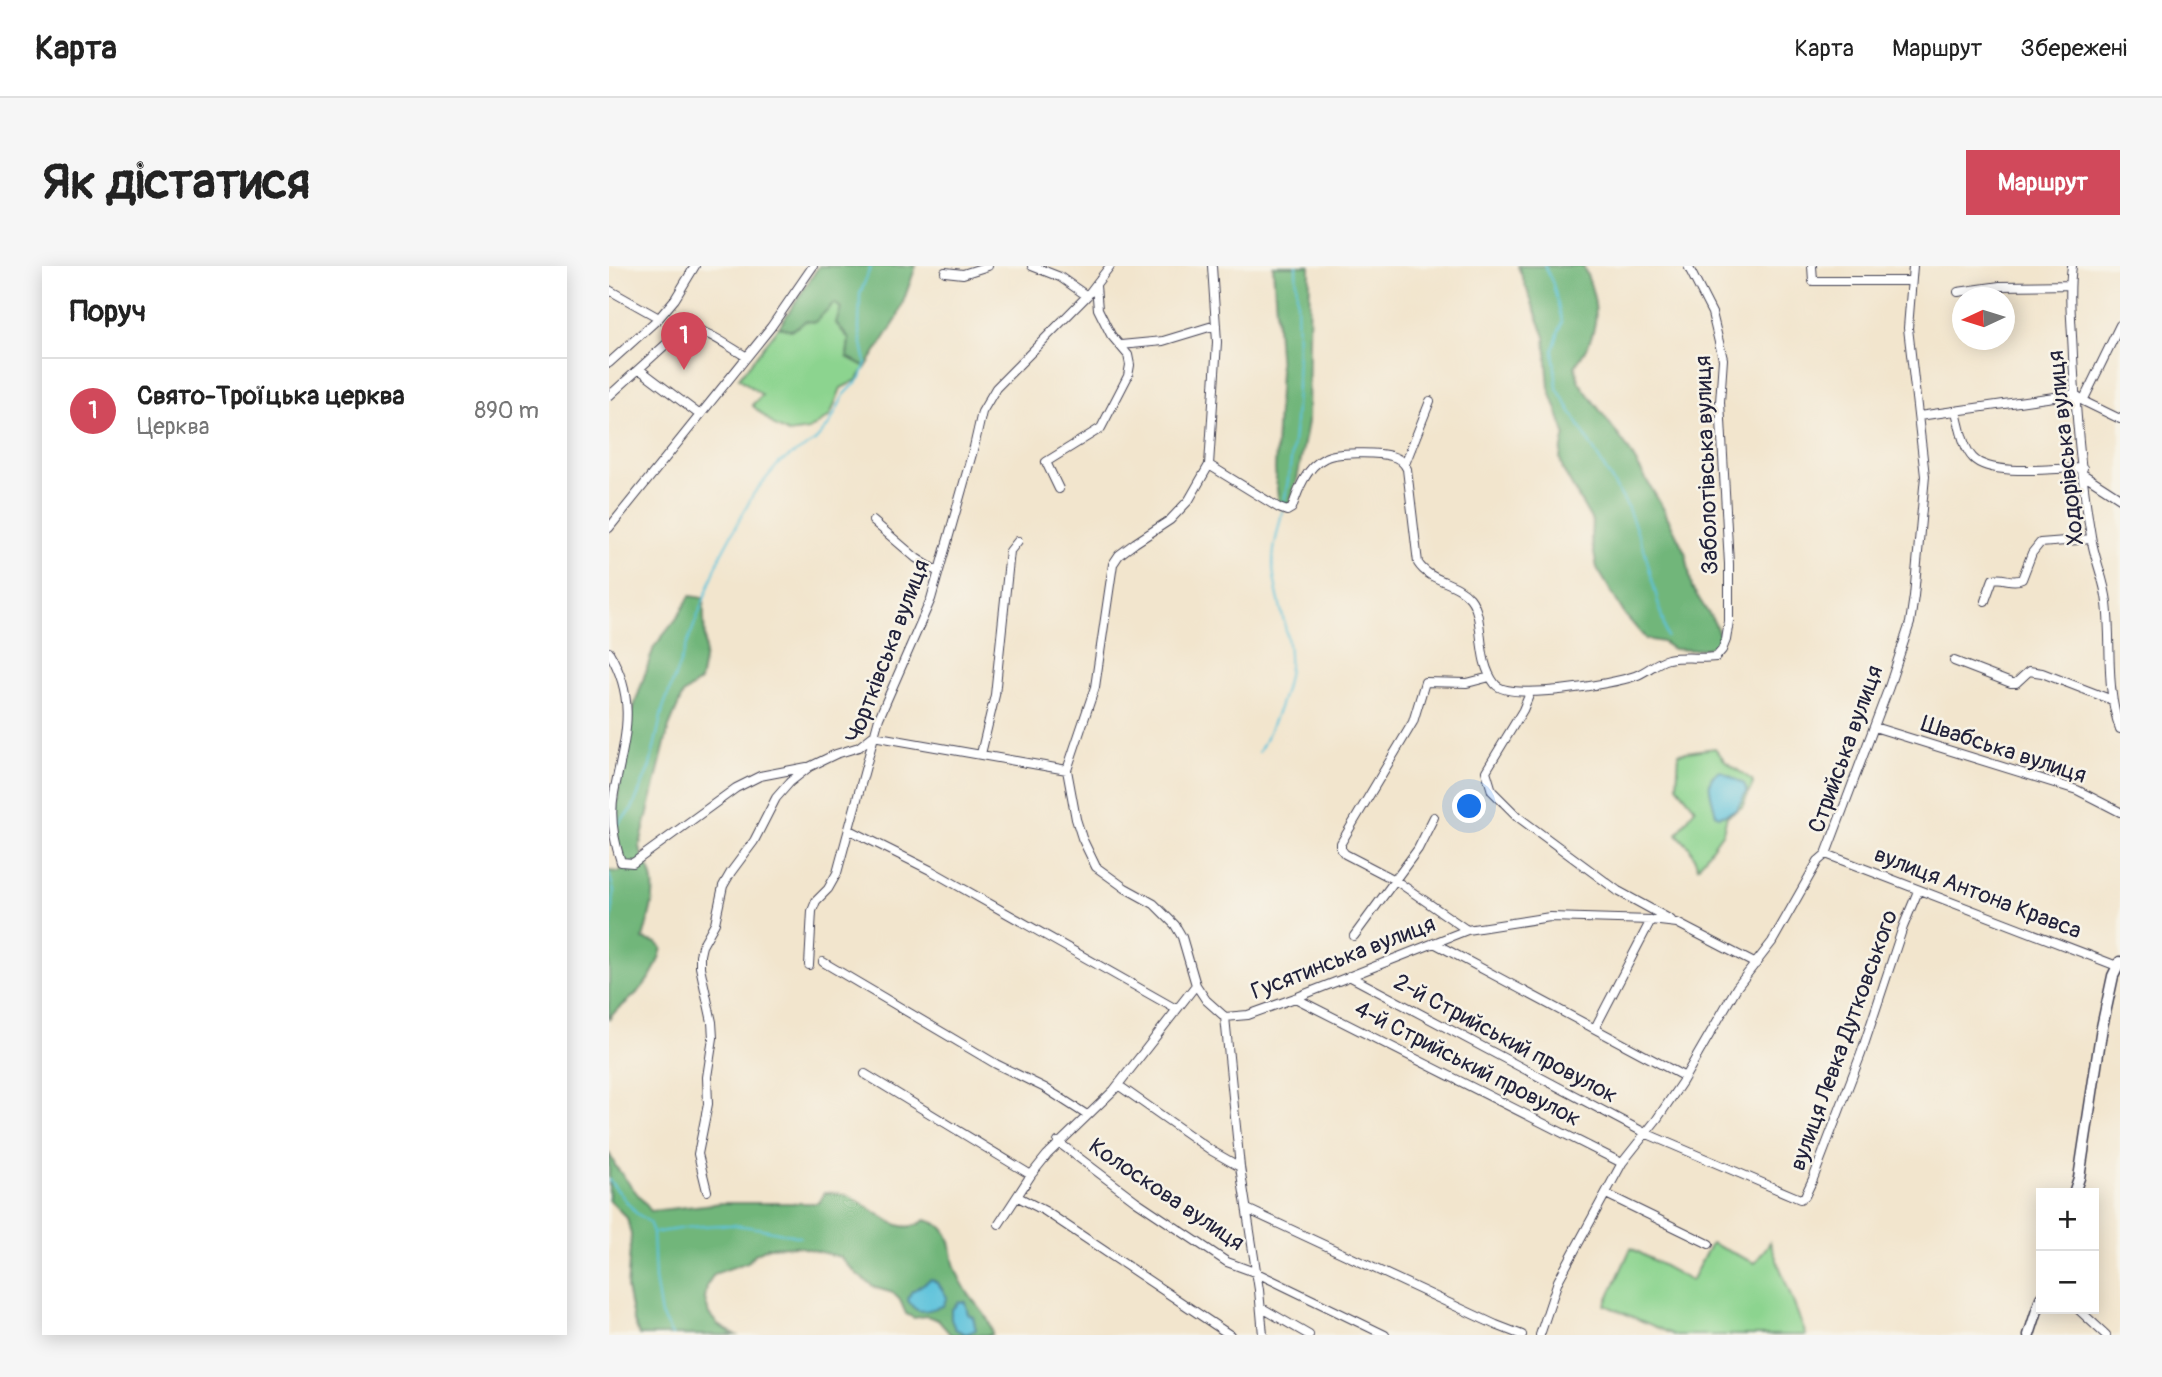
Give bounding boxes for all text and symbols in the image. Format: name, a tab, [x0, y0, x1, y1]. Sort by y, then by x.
text: Карта	[35, 28, 117, 69]
text: Карта	[1795, 34, 1854, 63]
text: Маршрут	[1892, 34, 1982, 63]
text: Збережені	[2020, 34, 2127, 63]
button: Маршрут	[1966, 150, 2120, 215]
text: Як дістатися	[42, 152, 310, 213]
north arrow	[1952, 287, 2015, 350]
text: Поруч	[70, 293, 146, 330]
pin: 1	[661, 312, 707, 370]
street label: Ходорівська вулиця	[2041, 349, 2090, 547]
street label: Заболотівська вулиця	[1688, 355, 1725, 575]
text: Свято-Троїцька церква	[137, 380, 405, 412]
text: 1	[89, 396, 98, 425]
text: 890 m	[474, 396, 539, 425]
text: Церква	[137, 412, 209, 441]
street label: Чортківська вулиця	[839, 555, 936, 747]
street label: Стрийська вулиця	[1802, 661, 1889, 837]
street label: Швабська вулиця	[1918, 709, 2090, 790]
your location	[1452, 789, 1486, 823]
street label: вулиця Антона Кравса	[1870, 840, 2086, 945]
street label: вулиця Левка Дутковського	[1783, 906, 1904, 1174]
street label: Гусятинська вулиця	[1247, 909, 1439, 1006]
street label: 2-й Стрийський провулок	[1389, 967, 1623, 1110]
street label: 4-й Стрийський провулок	[1350, 994, 1586, 1133]
street label: Колоскова вулиця	[1083, 1132, 1250, 1257]
map controls	[2036, 1188, 2099, 1314]
button: +	[2036, 1188, 2099, 1251]
button: −	[2036, 1251, 2099, 1314]

